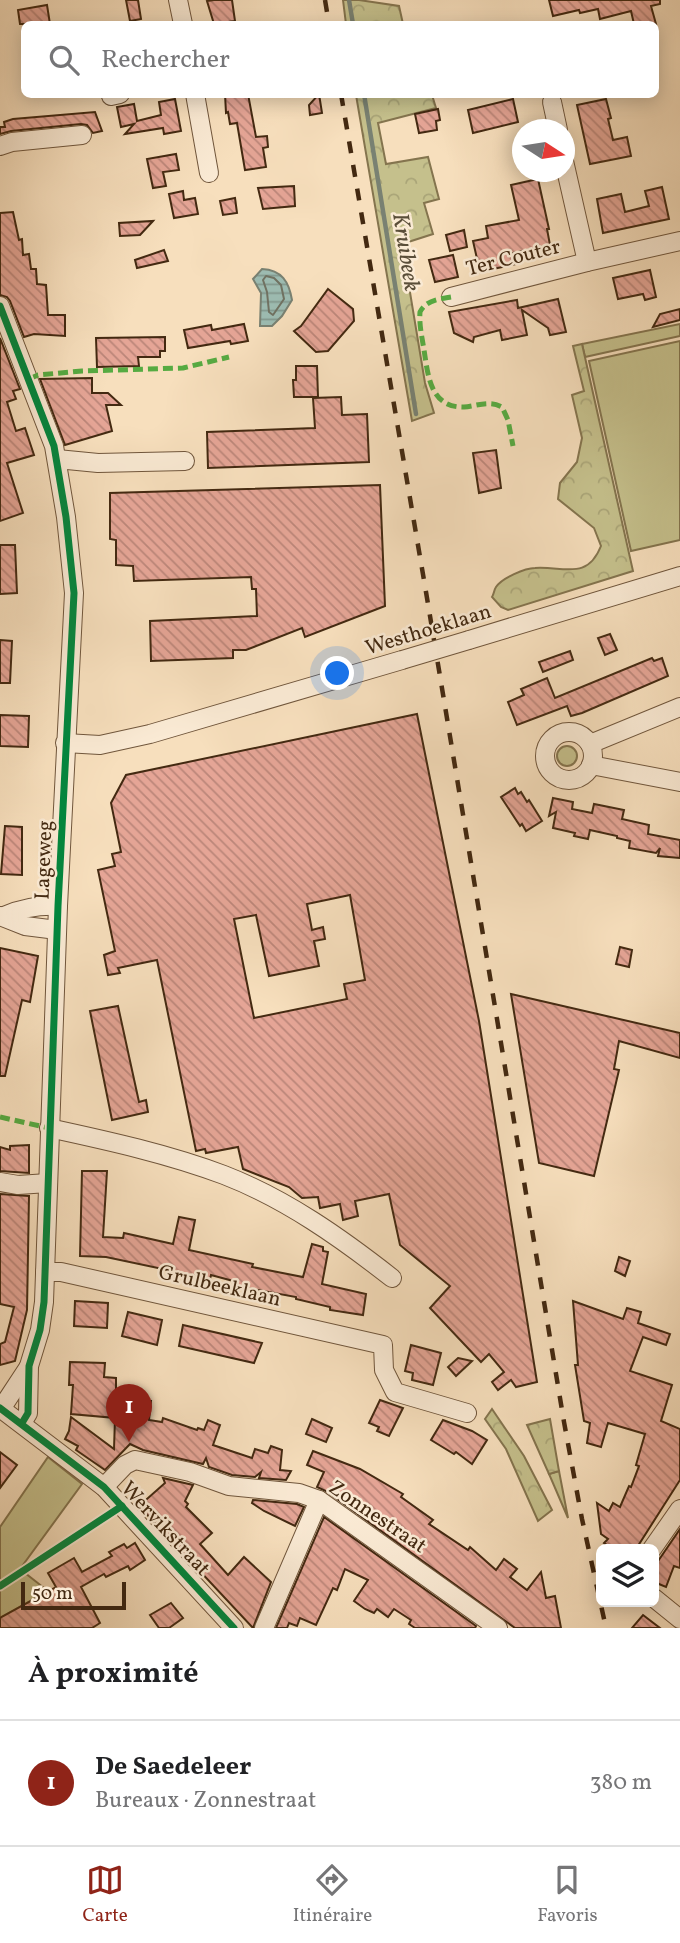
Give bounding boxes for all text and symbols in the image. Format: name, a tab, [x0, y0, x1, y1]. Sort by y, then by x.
search box	[21, 21, 659, 98]
icon: search	[45, 41, 83, 79]
text: Rechercher	[101, 42, 230, 78]
north arrow	[512, 119, 575, 182]
water label: Kruibeek	[383, 211, 427, 294]
street label: Ter Couter	[463, 233, 564, 284]
street label: Westhoeklaan	[362, 597, 495, 663]
your location	[320, 656, 354, 690]
street label: Lageweg	[29, 820, 60, 900]
street label: Grulbeeklaan	[156, 1258, 284, 1315]
pin: 1	[106, 1384, 152, 1442]
street label: Zonnestraat	[322, 1474, 432, 1561]
street label: Wervikstraat	[113, 1475, 216, 1583]
map controls	[596, 1544, 659, 1607]
button: layers	[596, 1544, 659, 1607]
scale bar	[21, 1579, 126, 1611]
text: 50 m	[32, 1581, 73, 1607]
text: À proximité	[28, 1653, 199, 1695]
text: De Saedeleer	[95, 1749, 251, 1785]
text: 1	[46, 1767, 56, 1799]
text: 380 m	[590, 1767, 652, 1799]
text: Bureaux · Zonnestraat	[95, 1785, 316, 1817]
tab: Carte	[82, 1861, 128, 1929]
tab: Itinéraire	[293, 1861, 372, 1929]
tab: Favoris	[537, 1861, 598, 1929]

